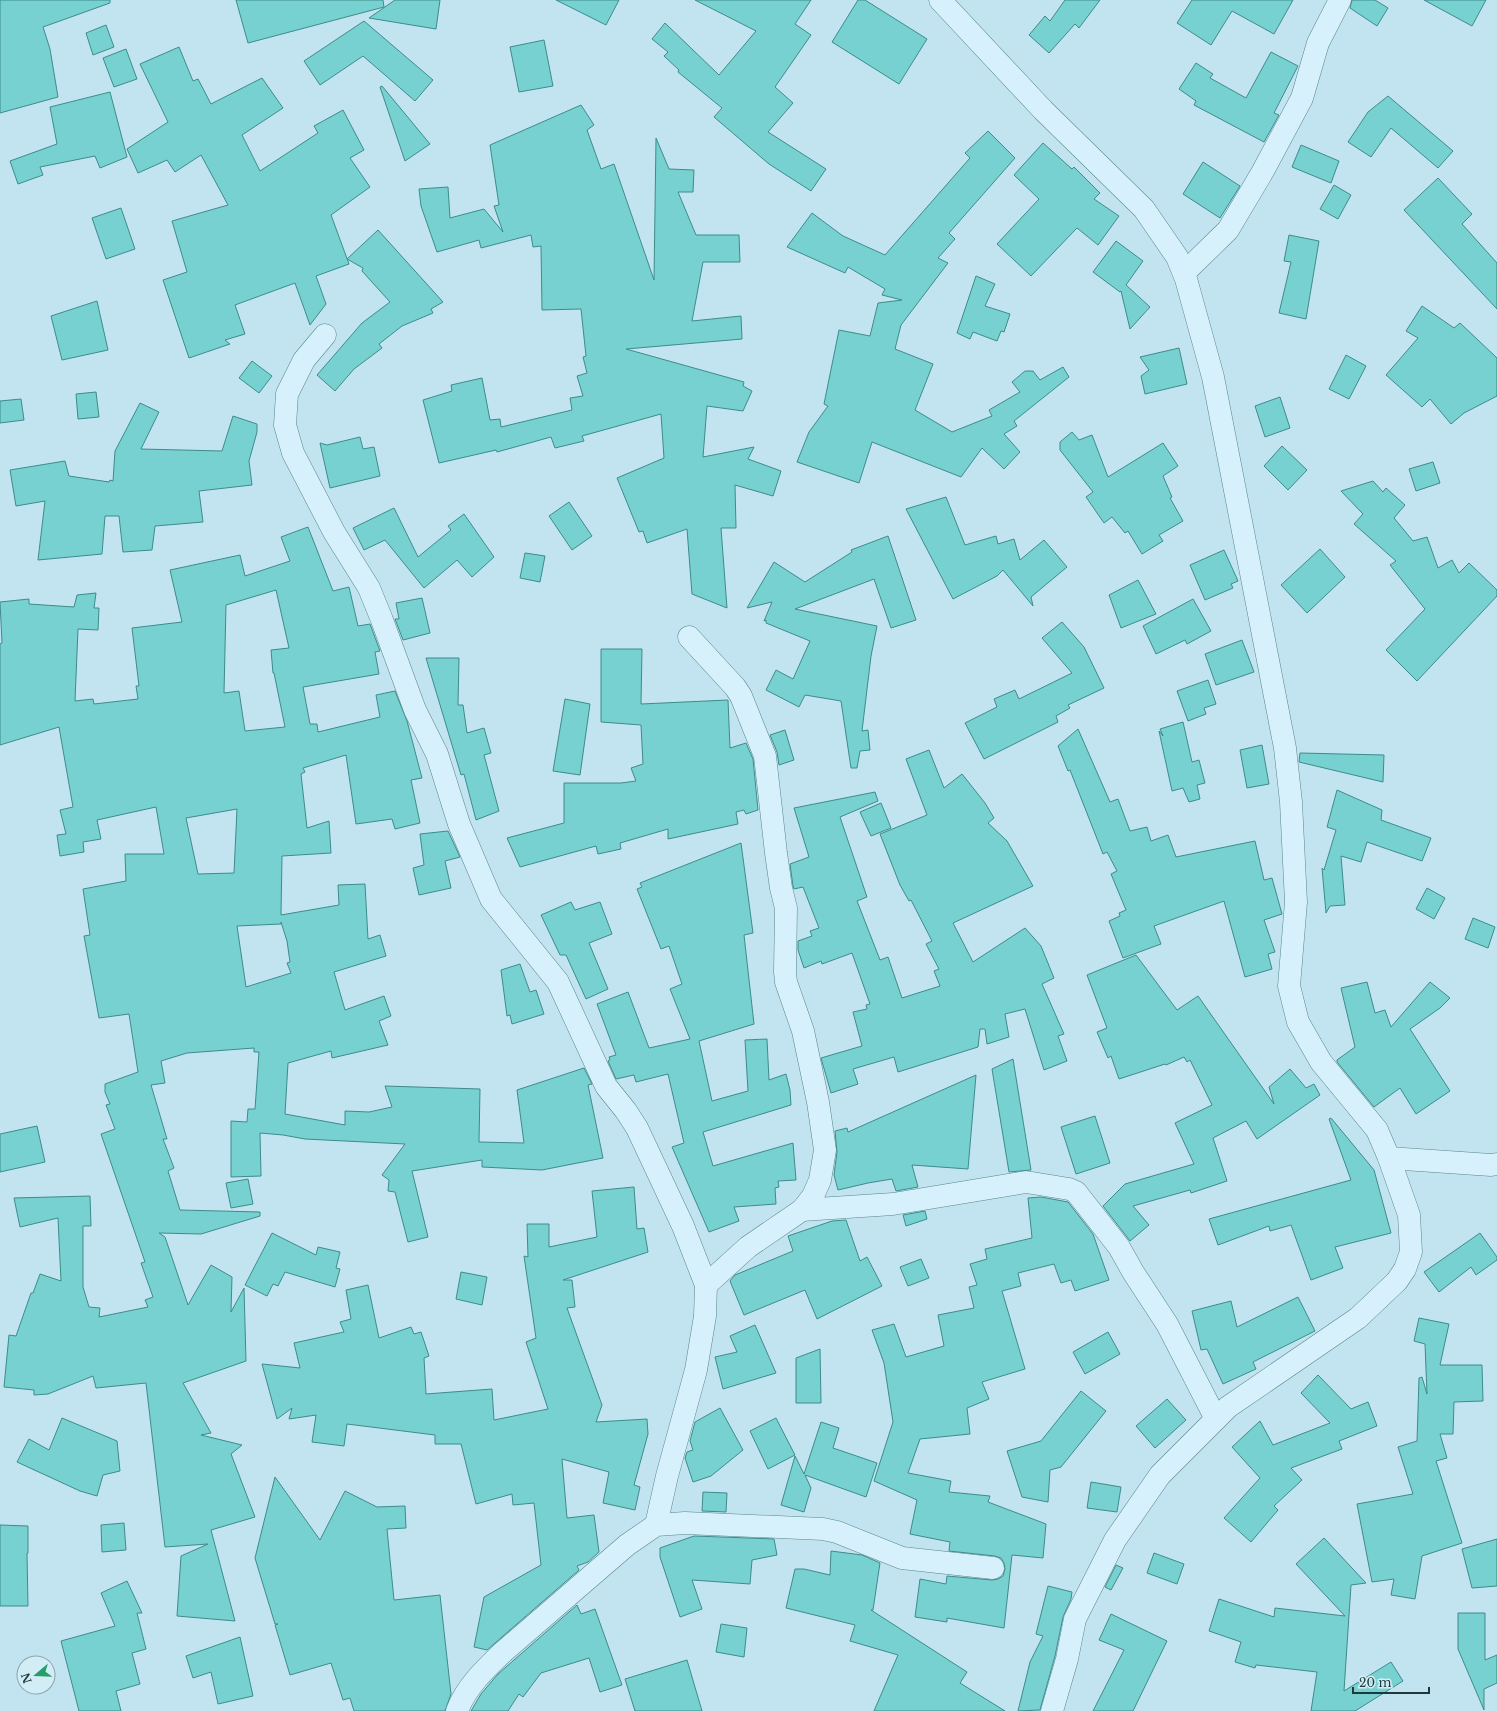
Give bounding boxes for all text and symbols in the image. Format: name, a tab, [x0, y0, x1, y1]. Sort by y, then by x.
north arrow	[16, 1655, 56, 1695]
scale bar	[1353, 1669, 1429, 1695]
text: N	[18, 1670, 35, 1685]
text: 20 m	[1359, 1675, 1391, 1690]

